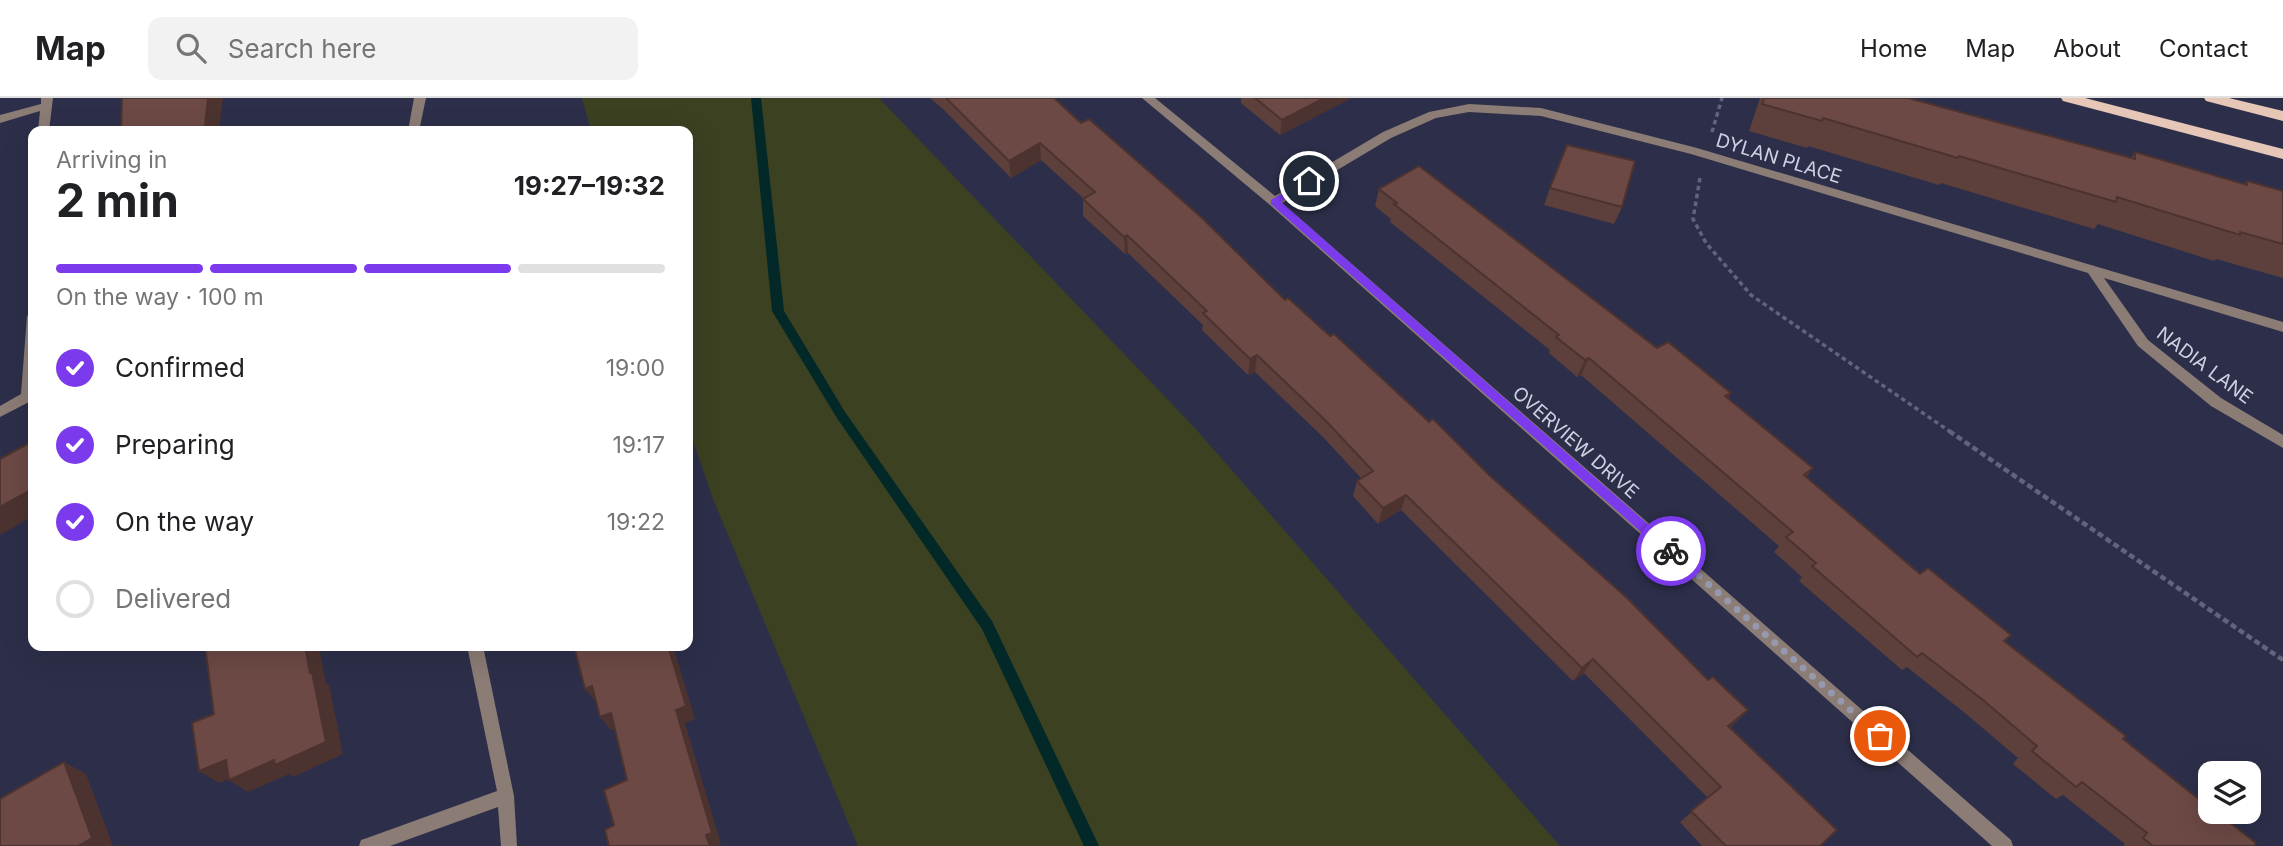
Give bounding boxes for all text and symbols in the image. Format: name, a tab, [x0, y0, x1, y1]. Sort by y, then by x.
search box	[148, 17, 638, 80]
text: Map	[35, 28, 106, 68]
icon: search	[172, 29, 210, 67]
text: Search here	[228, 33, 376, 64]
text: Home	[1860, 34, 1927, 63]
text: Map	[1965, 34, 2015, 63]
text: About	[2053, 34, 2121, 63]
text: Contact	[2159, 34, 2248, 63]
street label: DYLAN PLACE	[1713, 128, 1844, 188]
text: Arriving in	[56, 146, 167, 174]
pin	[1279, 151, 1339, 211]
icon: home	[1290, 162, 1328, 200]
text: 19:27–19:32	[514, 170, 665, 201]
text: 2 min	[56, 172, 179, 228]
text: On the way · 100 m	[56, 283, 264, 311]
street label: NADIA LANE	[2152, 322, 2257, 409]
icon: check	[56, 349, 94, 387]
text: Confirmed	[115, 352, 245, 383]
text: 19:00	[606, 354, 665, 382]
street label: OVERVIEW DRIVE	[1508, 381, 1643, 503]
icon: check	[56, 426, 94, 464]
text: Preparing	[115, 429, 235, 460]
text: 19:17	[612, 431, 665, 459]
icon: check	[56, 503, 94, 541]
text: On the way	[115, 506, 254, 537]
text: 19:22	[607, 508, 665, 536]
courier	[1636, 516, 1706, 586]
icon: bike	[1652, 532, 1690, 570]
text: Delivered	[115, 583, 231, 614]
pin	[1850, 706, 1910, 766]
icon: bag	[1861, 717, 1899, 755]
map controls	[2198, 761, 2261, 824]
button: layers	[2198, 761, 2261, 824]

